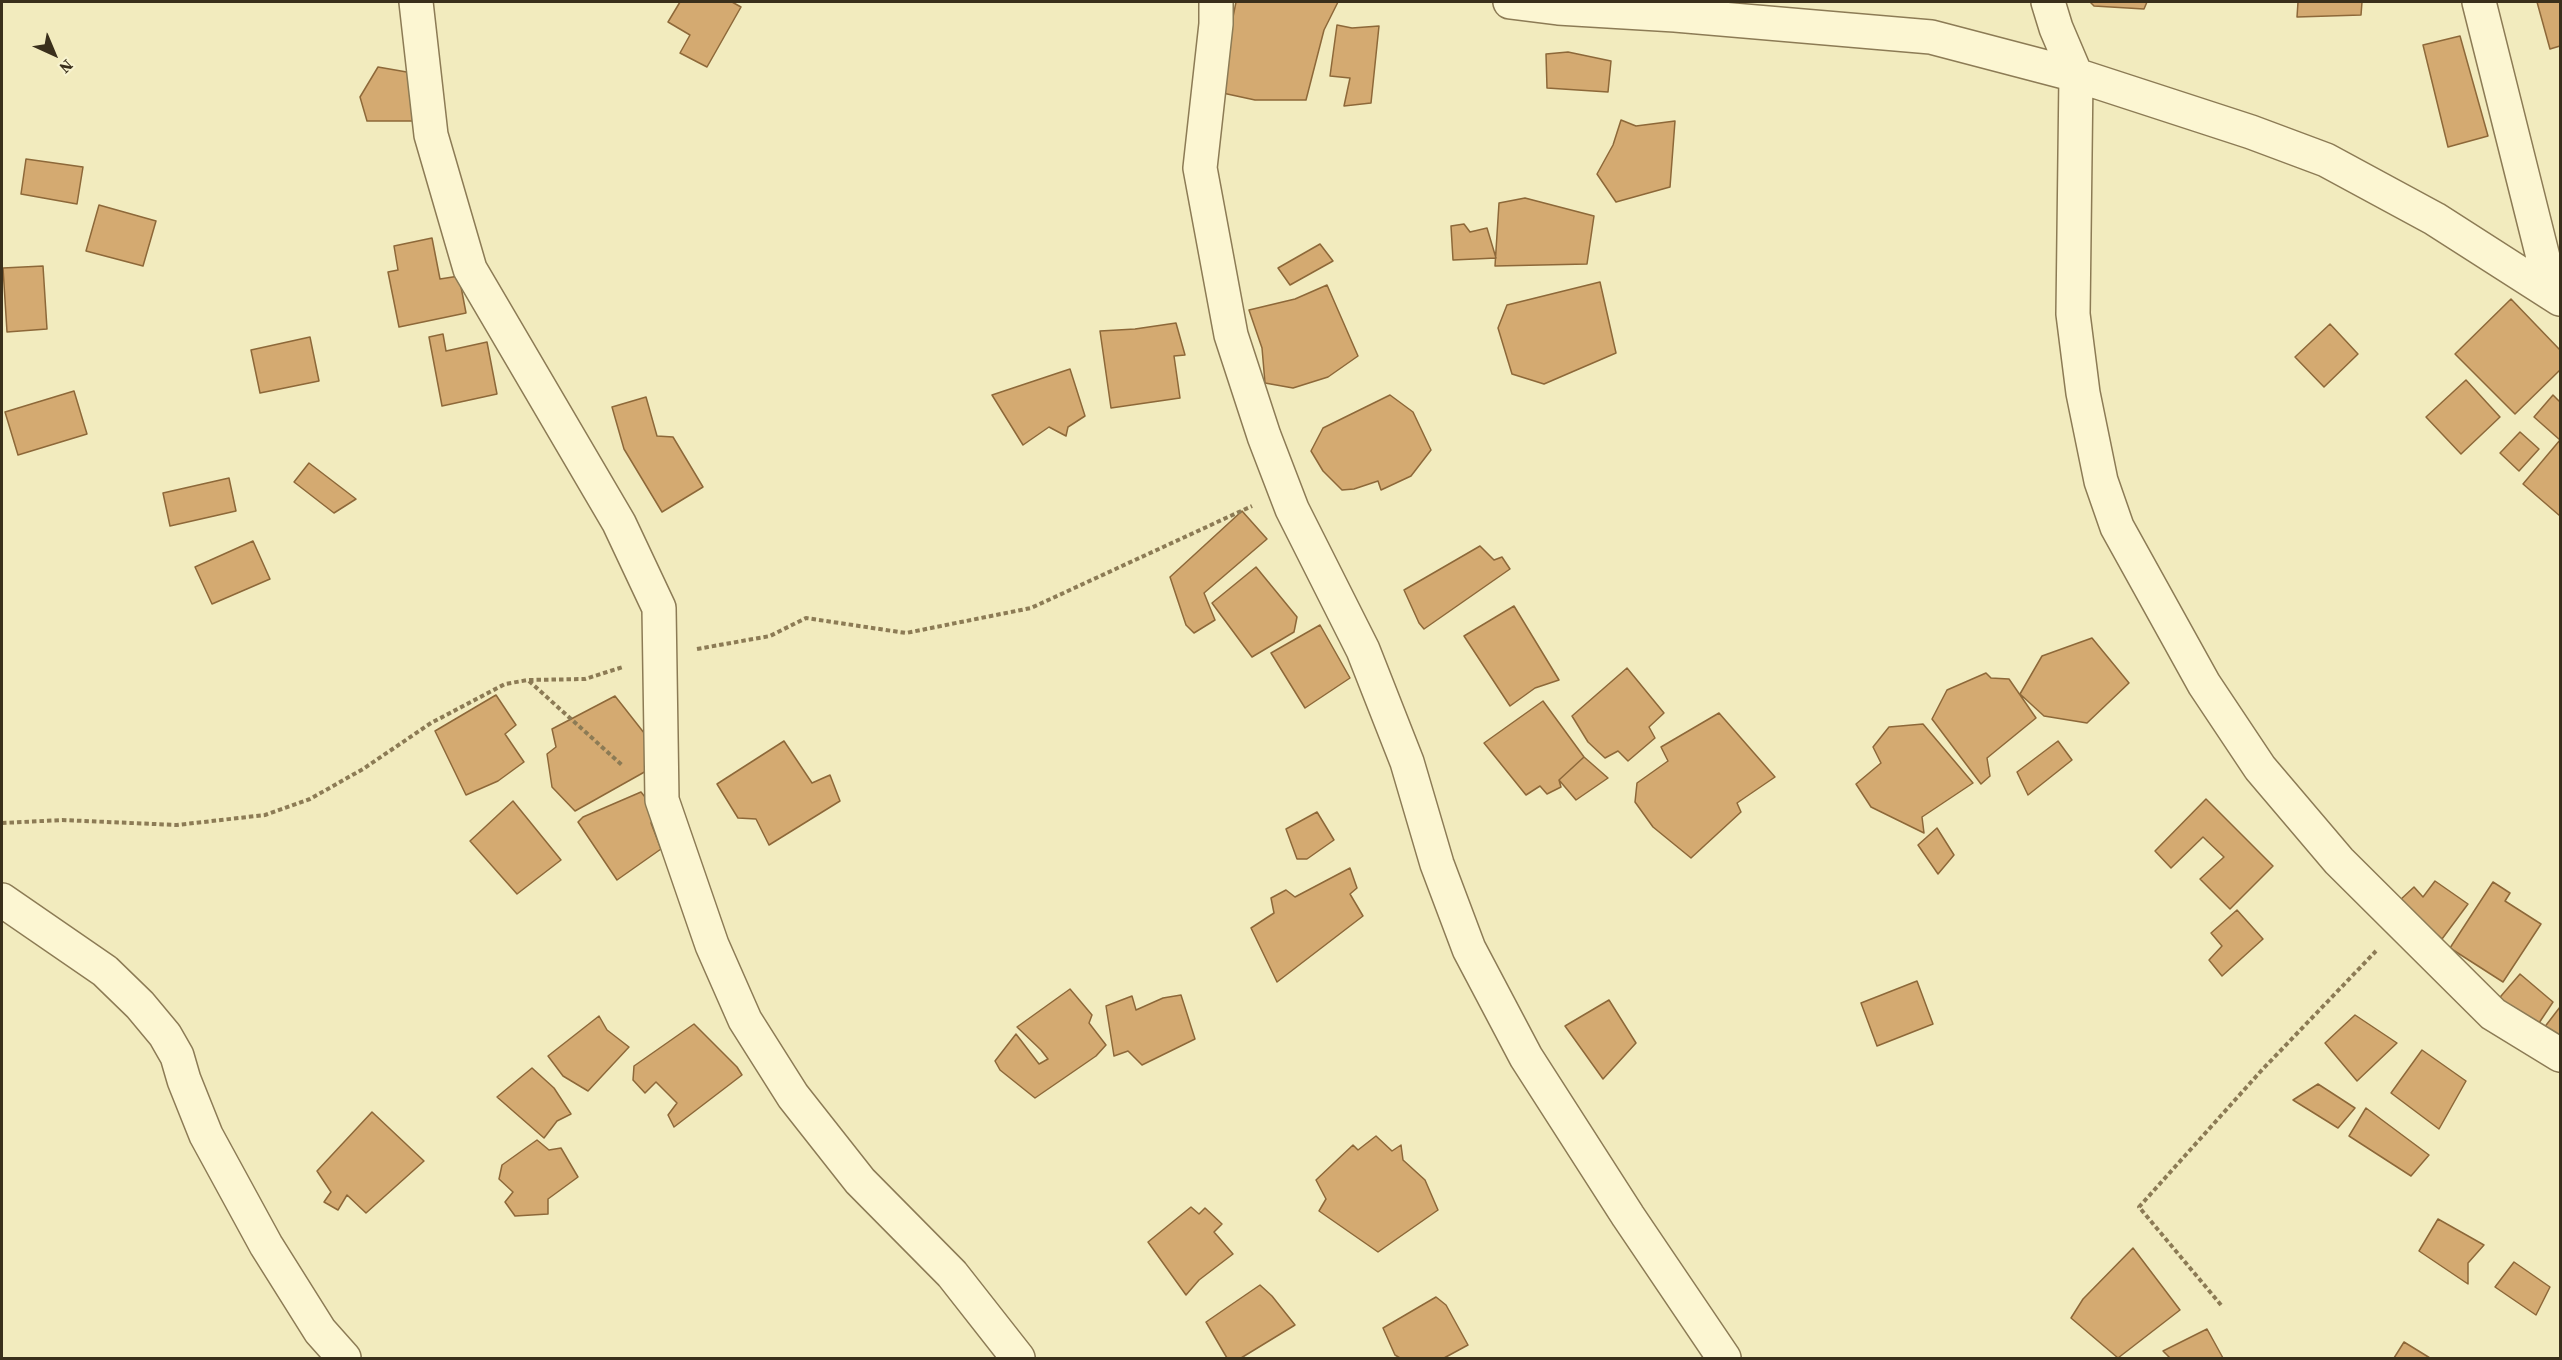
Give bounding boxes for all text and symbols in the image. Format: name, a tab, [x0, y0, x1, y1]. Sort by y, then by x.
north arrow	[24, 24, 84, 84]
text: N	[55, 55, 78, 79]

